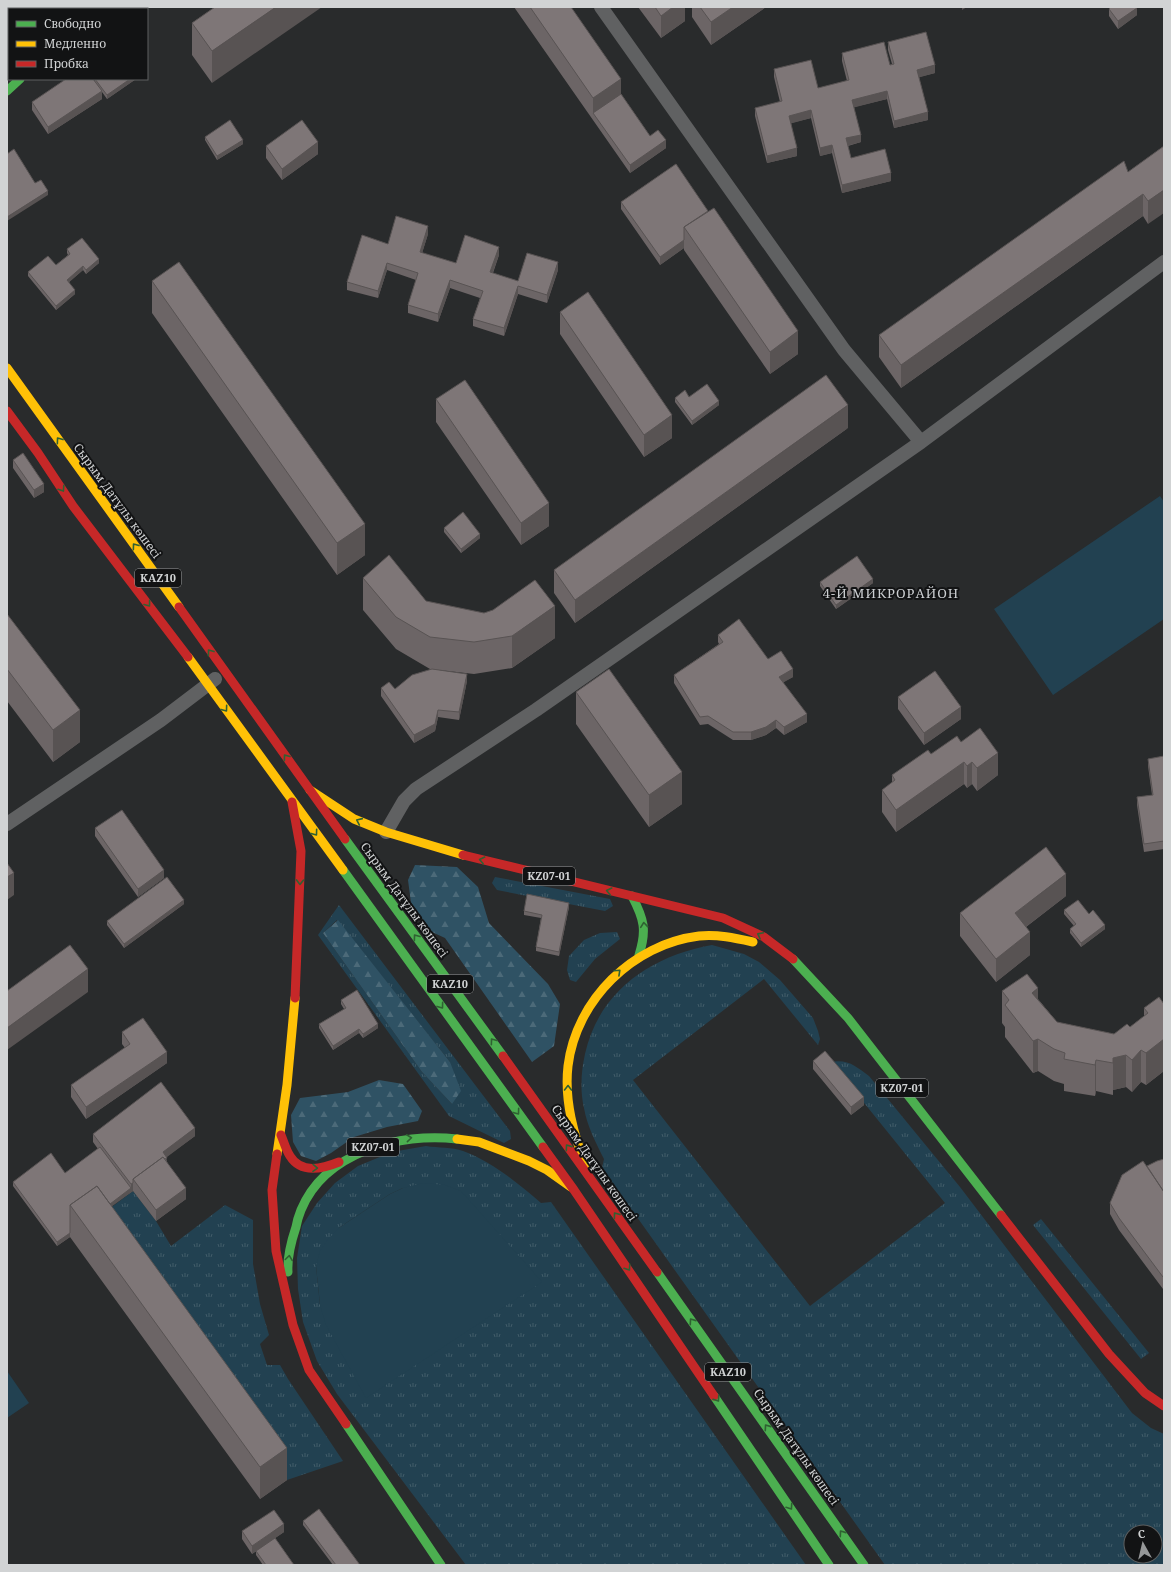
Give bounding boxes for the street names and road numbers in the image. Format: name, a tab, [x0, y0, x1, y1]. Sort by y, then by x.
street label: Сырым Датұлы көшесі	[70, 440, 165, 562]
road number: KAZ10	[135, 569, 181, 587]
street label: Сырым Датұлы көшесі	[357, 839, 452, 961]
road number: KZ07-01	[523, 867, 575, 885]
road number: KAZ10	[427, 975, 473, 993]
road number: KZ07-01	[876, 1079, 928, 1097]
street label: Сырым Датұлы көшесі	[548, 1101, 641, 1224]
road number: KZ07-01	[347, 1138, 399, 1156]
road number: KAZ10	[705, 1363, 751, 1381]
street label: Сырым Датұлы көшесі	[750, 1385, 843, 1508]

